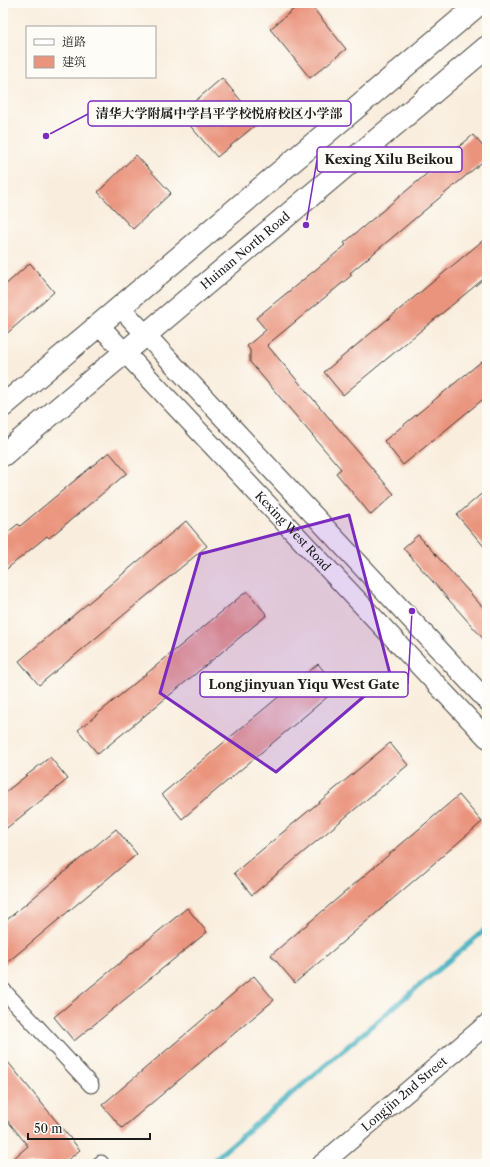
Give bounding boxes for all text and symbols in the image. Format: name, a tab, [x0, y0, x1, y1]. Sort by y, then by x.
legend	[26, 26, 156, 78]
text: 道路	[62, 34, 86, 49]
text: 建筑	[62, 54, 86, 69]
callout: 清华大学附属中学昌平学校悦府校区小学部	[88, 101, 351, 126]
text: 清华大学附属中学昌平学校悦府校区小学部	[95, 105, 343, 121]
callout: Kexing Xilu Beikou	[317, 147, 462, 172]
text: Kexing Xilu Beikou	[325, 151, 454, 167]
street label: Huinan North Road	[197, 208, 293, 292]
street label: Kexing West Road	[252, 488, 335, 574]
callout: Longjinyuan Yiqu West Gate	[200, 672, 408, 697]
text: Longjinyuan Yiqu West Gate	[208, 676, 400, 692]
street label: Longjin 2nd Street	[358, 1053, 450, 1134]
scale bar	[28, 1115, 150, 1141]
text: 50 m	[34, 1121, 63, 1136]

